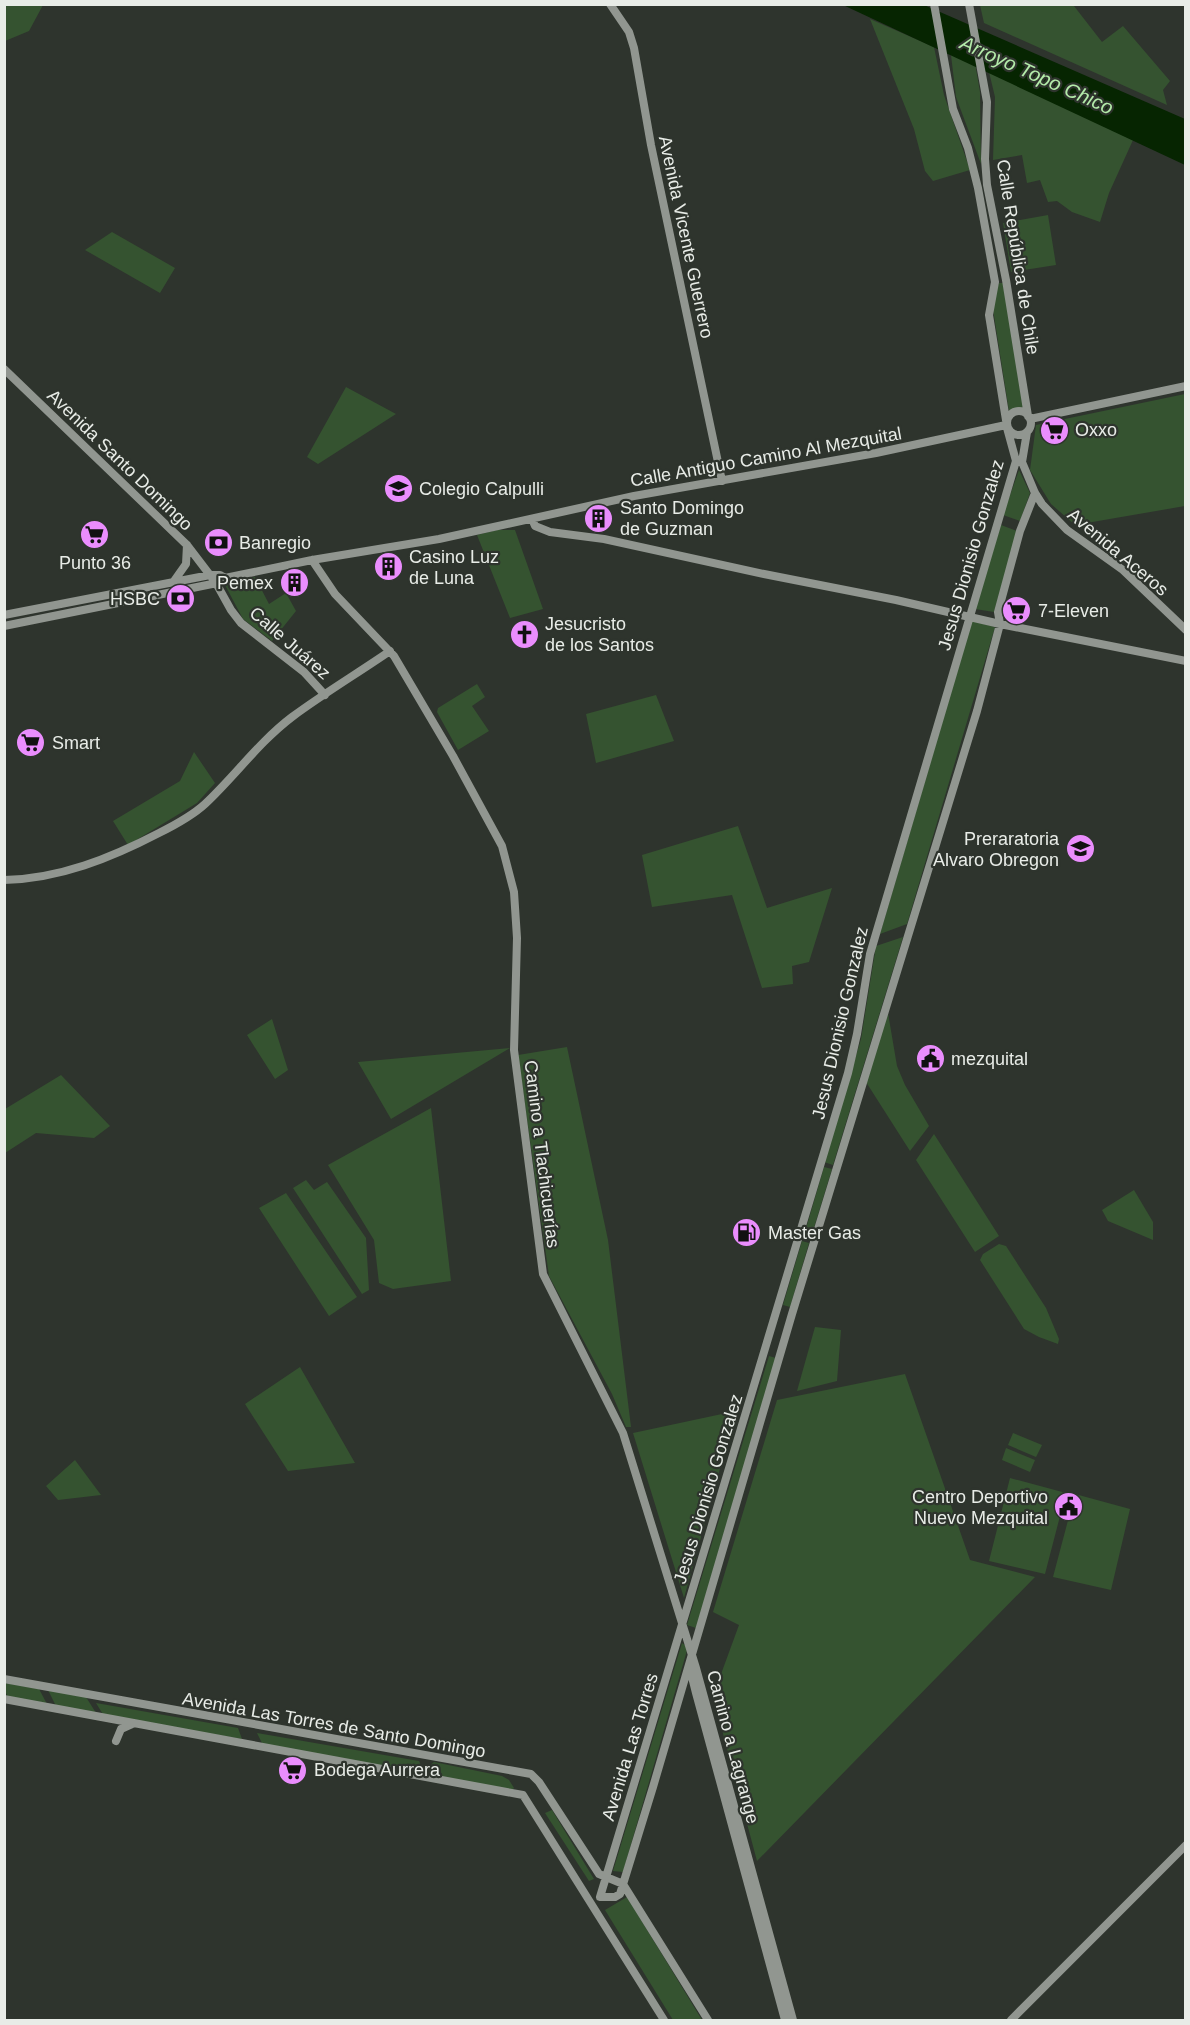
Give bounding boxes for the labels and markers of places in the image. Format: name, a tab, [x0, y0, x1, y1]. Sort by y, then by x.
supermarket icon: Oxxo	[1038, 414, 1070, 446]
place label: Oxxo	[1075, 420, 1117, 440]
school or university icon: Colegio Calpulli	[382, 473, 414, 505]
place label: Colegio Calpulli	[419, 479, 544, 499]
place label: Santo Domingo de Guzman	[620, 498, 744, 539]
building icon: Santo Domingo de Guzman	[583, 502, 615, 534]
supermarket icon: Punto 36	[79, 518, 111, 550]
bank icon: Banregio	[202, 527, 234, 559]
place label: Banregio	[239, 533, 311, 553]
place label: Casino Luz de Luna	[409, 547, 499, 588]
building icon: Casino Luz de Luna	[372, 551, 404, 583]
place label: Punto 36	[59, 553, 131, 573]
building icon: Pemex	[278, 567, 310, 599]
place label: Pemex	[217, 573, 273, 593]
bank icon: HSBC	[165, 583, 197, 615]
place label: HSBC	[110, 589, 160, 609]
supermarket icon: 7-Eleven	[1001, 595, 1033, 627]
place label: 7-Eleven	[1038, 601, 1109, 621]
place label: Jesucristo de los Santos	[545, 614, 654, 655]
church icon: Jesucristo de los Santos	[508, 618, 540, 650]
supermarket icon: Smart	[15, 727, 47, 759]
place label: Smart	[52, 733, 100, 753]
place label: Preraratoria Alvaro Obregon	[933, 829, 1060, 870]
school or university icon: Preraratoria Alvaro Obregon	[1064, 833, 1096, 865]
public building icon: mezquital	[914, 1043, 946, 1075]
place label: mezquital	[951, 1049, 1028, 1069]
fuel station icon: Master Gas	[731, 1217, 763, 1249]
place label: Master Gas	[768, 1223, 861, 1243]
place label: Centro Deportivo Nuevo Mezquital	[912, 1487, 1048, 1528]
public building icon: Centro Deportivo Nuevo Mezquital	[1053, 1491, 1085, 1523]
supermarket icon: Bodega Aurrera	[277, 1754, 309, 1786]
place label: Bodega Aurrera	[314, 1760, 441, 1780]

